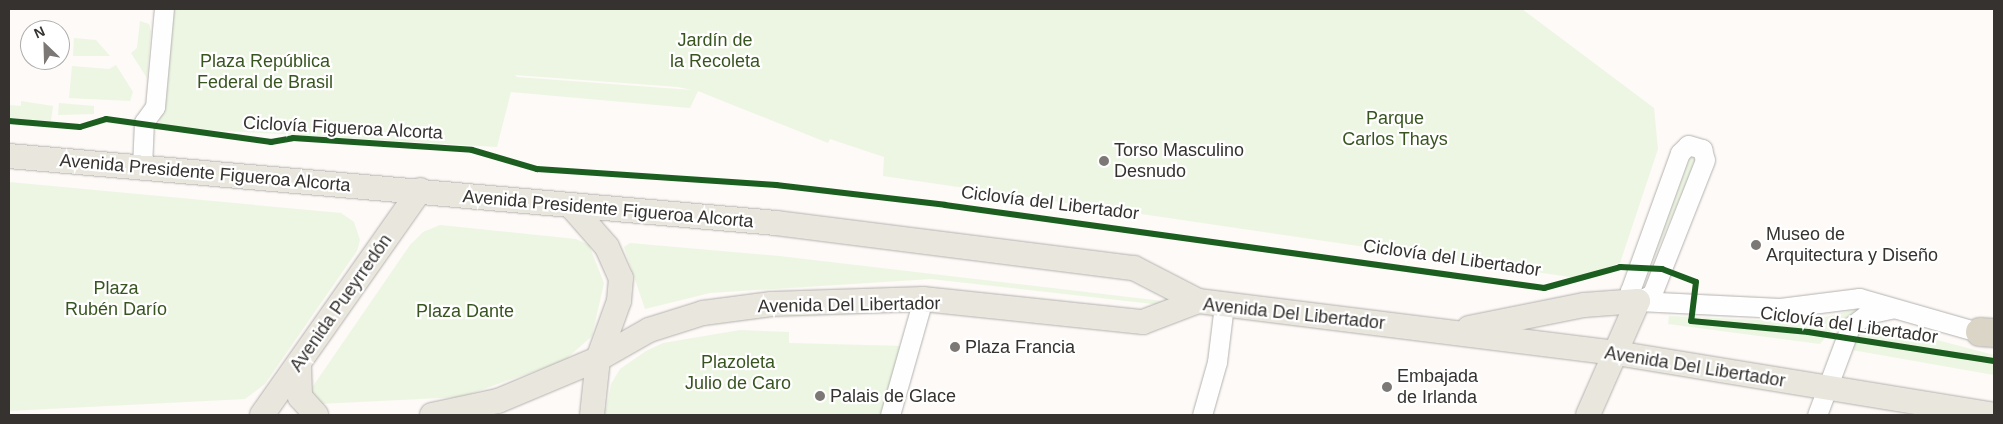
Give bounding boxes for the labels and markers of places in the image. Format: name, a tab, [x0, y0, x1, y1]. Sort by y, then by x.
place label: Torso Masculino Desnudo	[1114, 140, 1244, 182]
marker: Torso Masculino Desnudo	[1098, 155, 1110, 167]
place label: Museo de Arquitectura y Diseño	[1766, 224, 1938, 266]
marker: Museo de Arquitectura y Diseño	[1750, 239, 1762, 251]
place label: Plaza Francia	[965, 336, 1075, 358]
marker: Plaza Francia	[949, 341, 961, 353]
place label: Embajada de Irlanda	[1397, 366, 1478, 408]
marker: Embajada de Irlanda	[1381, 381, 1393, 393]
place label: Palais de Glace	[830, 385, 956, 407]
marker: Palais de Glace	[814, 390, 826, 402]

